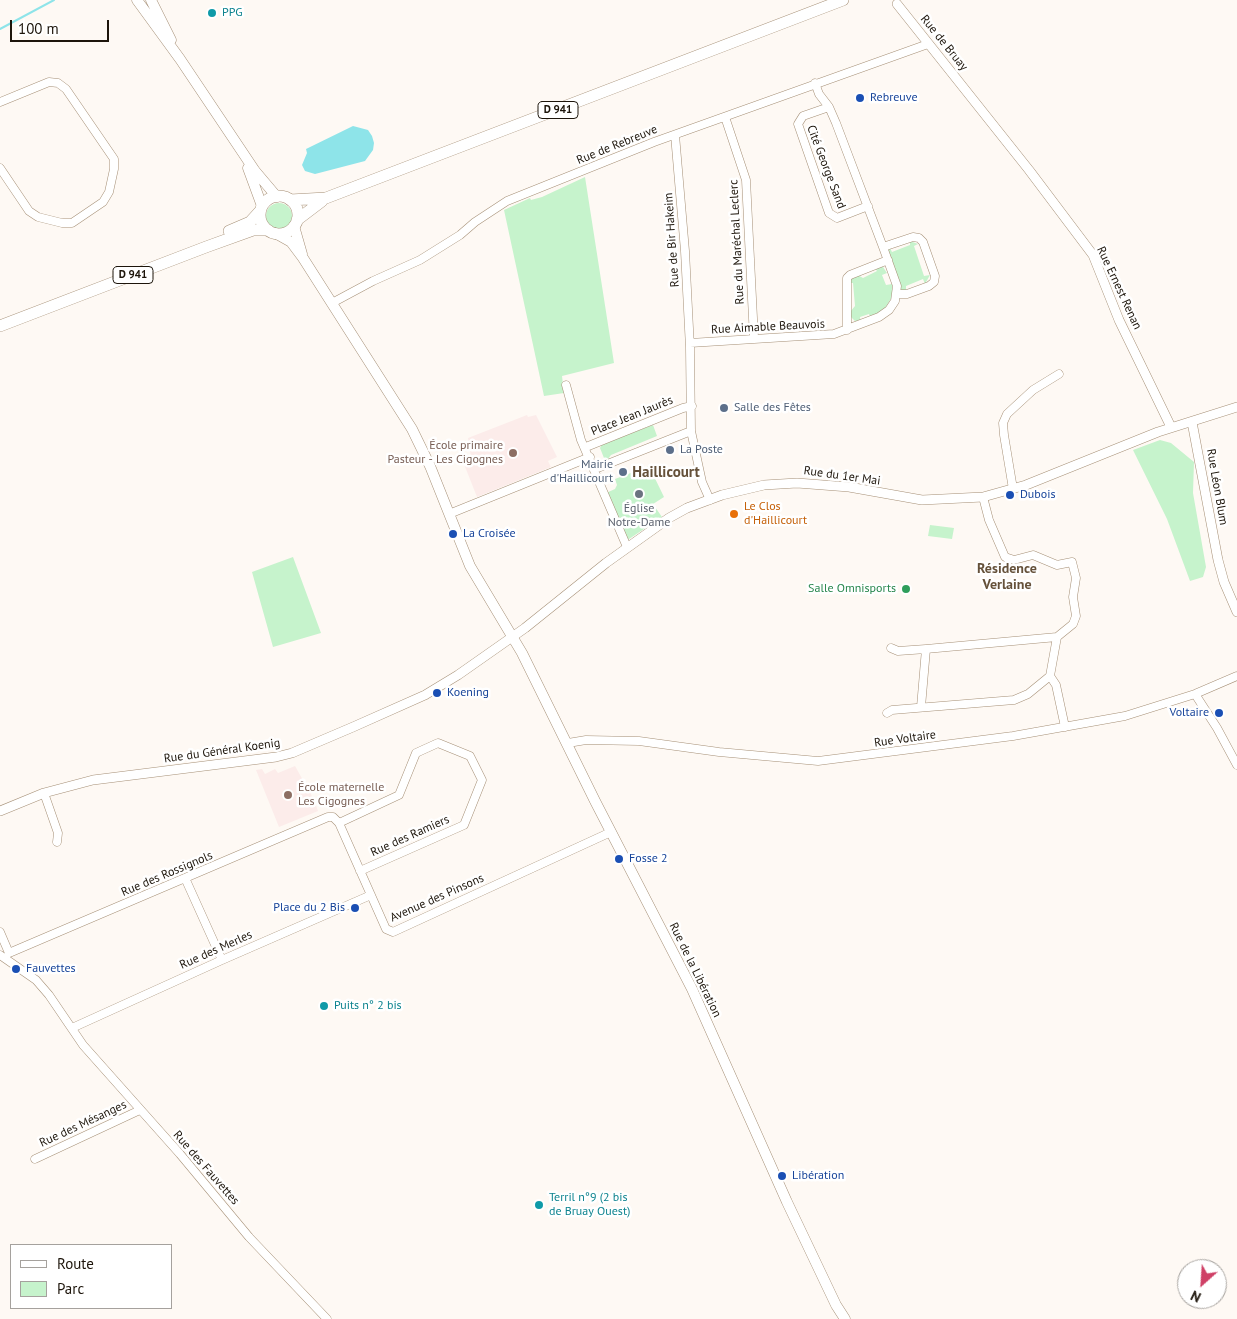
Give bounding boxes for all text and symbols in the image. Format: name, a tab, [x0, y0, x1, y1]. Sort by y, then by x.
place label: PPG	[222, 6, 243, 20]
marker: PPG	[206, 7, 218, 19]
scale bar	[12, 10, 111, 42]
street label: Rue de Bruay	[917, 12, 971, 74]
text: 100 m	[18, 19, 59, 38]
place label: Rebreuve	[870, 91, 918, 105]
marker: Rebreuve	[854, 92, 866, 104]
road number: D 941	[538, 102, 578, 118]
street label: Rue de Rebreuve	[574, 122, 660, 168]
street label: Cité George Sand	[803, 123, 849, 211]
street label: Rue du Maréchal Leclerc	[727, 179, 747, 305]
street label: Rue de Bir Hakeim	[662, 192, 682, 288]
street label: Rue Ernest Renan	[1093, 244, 1145, 332]
road number: D 941	[113, 266, 153, 284]
street label: Rue Aimable Beauvois	[711, 317, 825, 337]
street label: Place Jean Jaurès	[589, 393, 675, 439]
place label: Salle des Fêtes	[734, 401, 811, 415]
marker: Salle des Fêtes	[718, 402, 730, 414]
place label: École primaire Pasteur - Les Cigognes	[387, 439, 503, 467]
place label: La Poste	[680, 443, 723, 457]
marker: La Poste	[664, 444, 676, 456]
marker: École primaire Pasteur - Les Cigognes	[507, 447, 519, 459]
street label: Rue Léon Blum	[1203, 448, 1231, 526]
place label: Mairie d'Haillicourt	[550, 458, 613, 486]
street label: Rue du 1er Mai	[803, 463, 881, 489]
district label: Haillicourt	[632, 464, 700, 482]
marker: Mairie d'Haillicourt	[617, 466, 629, 478]
marker: Église Notre-Dame	[633, 488, 645, 500]
place label: Dubois	[1020, 488, 1055, 502]
marker: Dubois	[1004, 489, 1016, 501]
place label: Le Clos d'Haillicourt	[744, 500, 807, 528]
place label: Église Notre-Dame	[608, 502, 670, 530]
marker: Le Clos d'Haillicourt	[728, 508, 740, 520]
place label: La Croisée	[463, 527, 516, 541]
marker: La Croisée	[447, 528, 459, 540]
district label: Résidence Verlaine	[977, 561, 1037, 594]
place label: Salle Omnisports	[808, 582, 896, 596]
marker: Salle Omnisports	[900, 583, 912, 595]
place label: Koening	[447, 686, 489, 700]
marker: Koening	[431, 687, 443, 699]
place label: Voltaire	[1170, 706, 1209, 720]
marker: Voltaire	[1213, 707, 1225, 719]
street label: Rue Voltaire	[873, 728, 937, 750]
street label: Rue du Général Koenig	[163, 736, 281, 766]
place label: École maternelle Les Cigognes	[298, 781, 384, 809]
marker: École maternelle Les Cigognes	[282, 789, 294, 801]
street label: Rue des Ramiers	[368, 812, 452, 860]
street label: Rue des Rossignols	[119, 848, 215, 900]
place label: Fosse 2	[629, 852, 668, 866]
marker: Fosse 2	[613, 853, 625, 865]
street label: Avenue des Pinsons	[388, 871, 486, 925]
place label: Place du 2 Bis	[273, 901, 345, 915]
marker: Place du 2 Bis	[349, 902, 361, 914]
street label: Rue de la Libération	[666, 920, 724, 1020]
street label: Rue des Merles	[177, 928, 255, 972]
place label: Fauvettes	[26, 962, 76, 976]
marker: Fauvettes	[10, 963, 22, 975]
place label: Puits n° 2 bis	[334, 999, 402, 1013]
marker: Puits n° 2 bis	[318, 1000, 330, 1012]
street label: Rue des Mésanges	[37, 1098, 129, 1150]
street label: Rue des Fauvettes	[170, 1128, 242, 1208]
place label: Libération	[792, 1169, 844, 1183]
marker: Libération	[776, 1170, 788, 1182]
place label: Terril n°9 (2 bis de Bruay Ouest)	[549, 1191, 630, 1219]
marker: Terril n°9 (2 bis de Bruay Ouest)	[533, 1199, 545, 1211]
legend	[10, 1244, 172, 1309]
text: Route	[57, 1254, 94, 1273]
north arrow	[1177, 1259, 1227, 1309]
text: Parc	[57, 1279, 84, 1298]
text: N	[1188, 1286, 1204, 1307]

